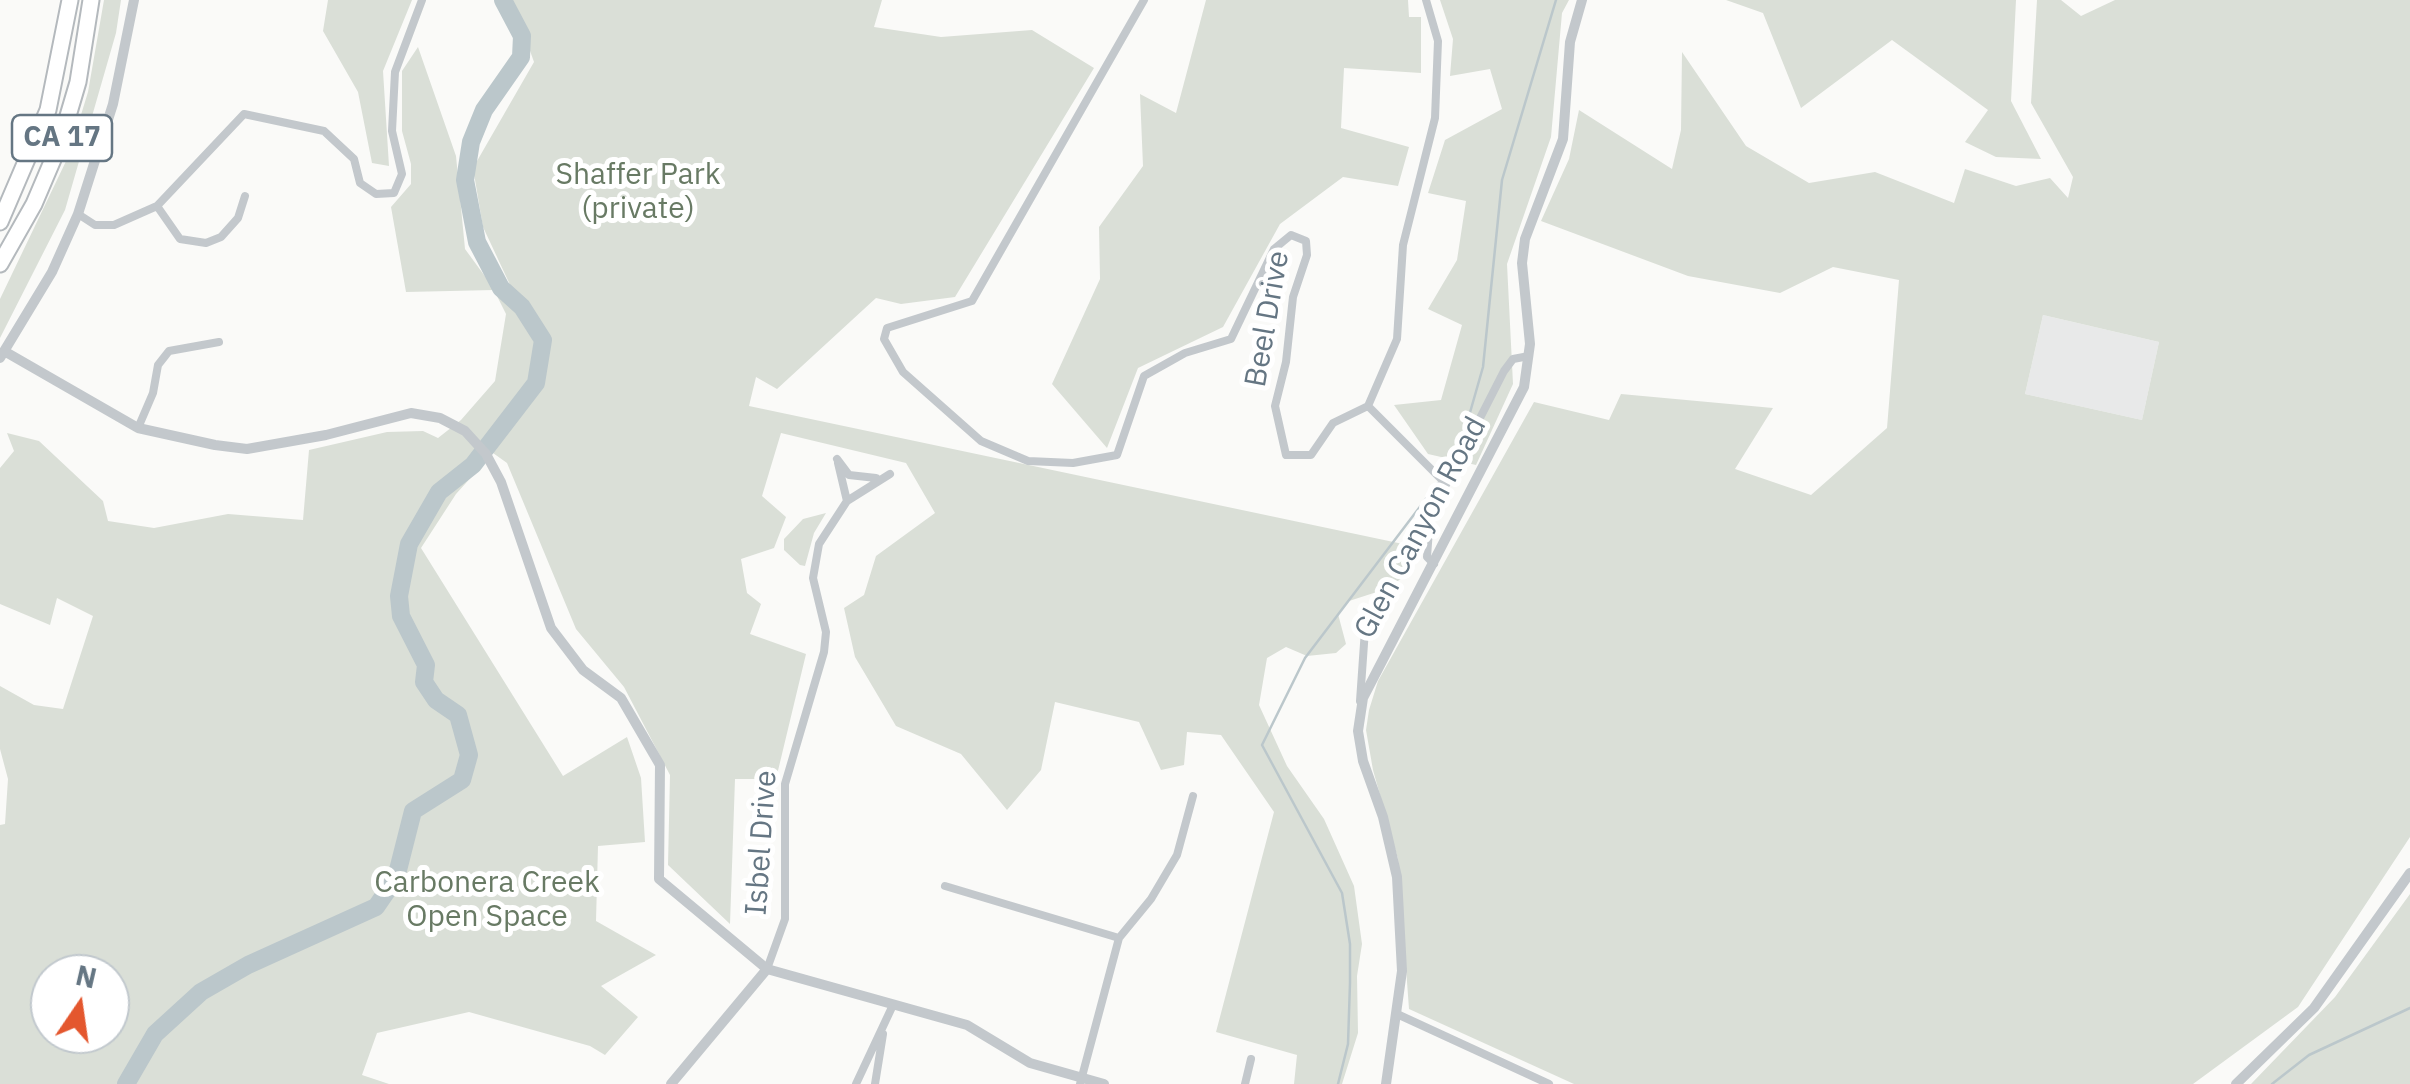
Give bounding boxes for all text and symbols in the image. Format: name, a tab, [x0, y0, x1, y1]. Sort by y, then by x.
road number: CA 17	[12, 115, 112, 161]
park label: Shaffer Park (private)	[555, 157, 721, 228]
street label: Beel Drive	[1238, 248, 1298, 390]
street label: Glen Canyon Road	[1347, 411, 1495, 645]
street label: Isbel Drive	[739, 769, 785, 917]
park label: Carbonera Creek Open Space	[374, 865, 600, 936]
north arrow	[30, 954, 130, 1054]
text: N	[72, 956, 100, 997]

